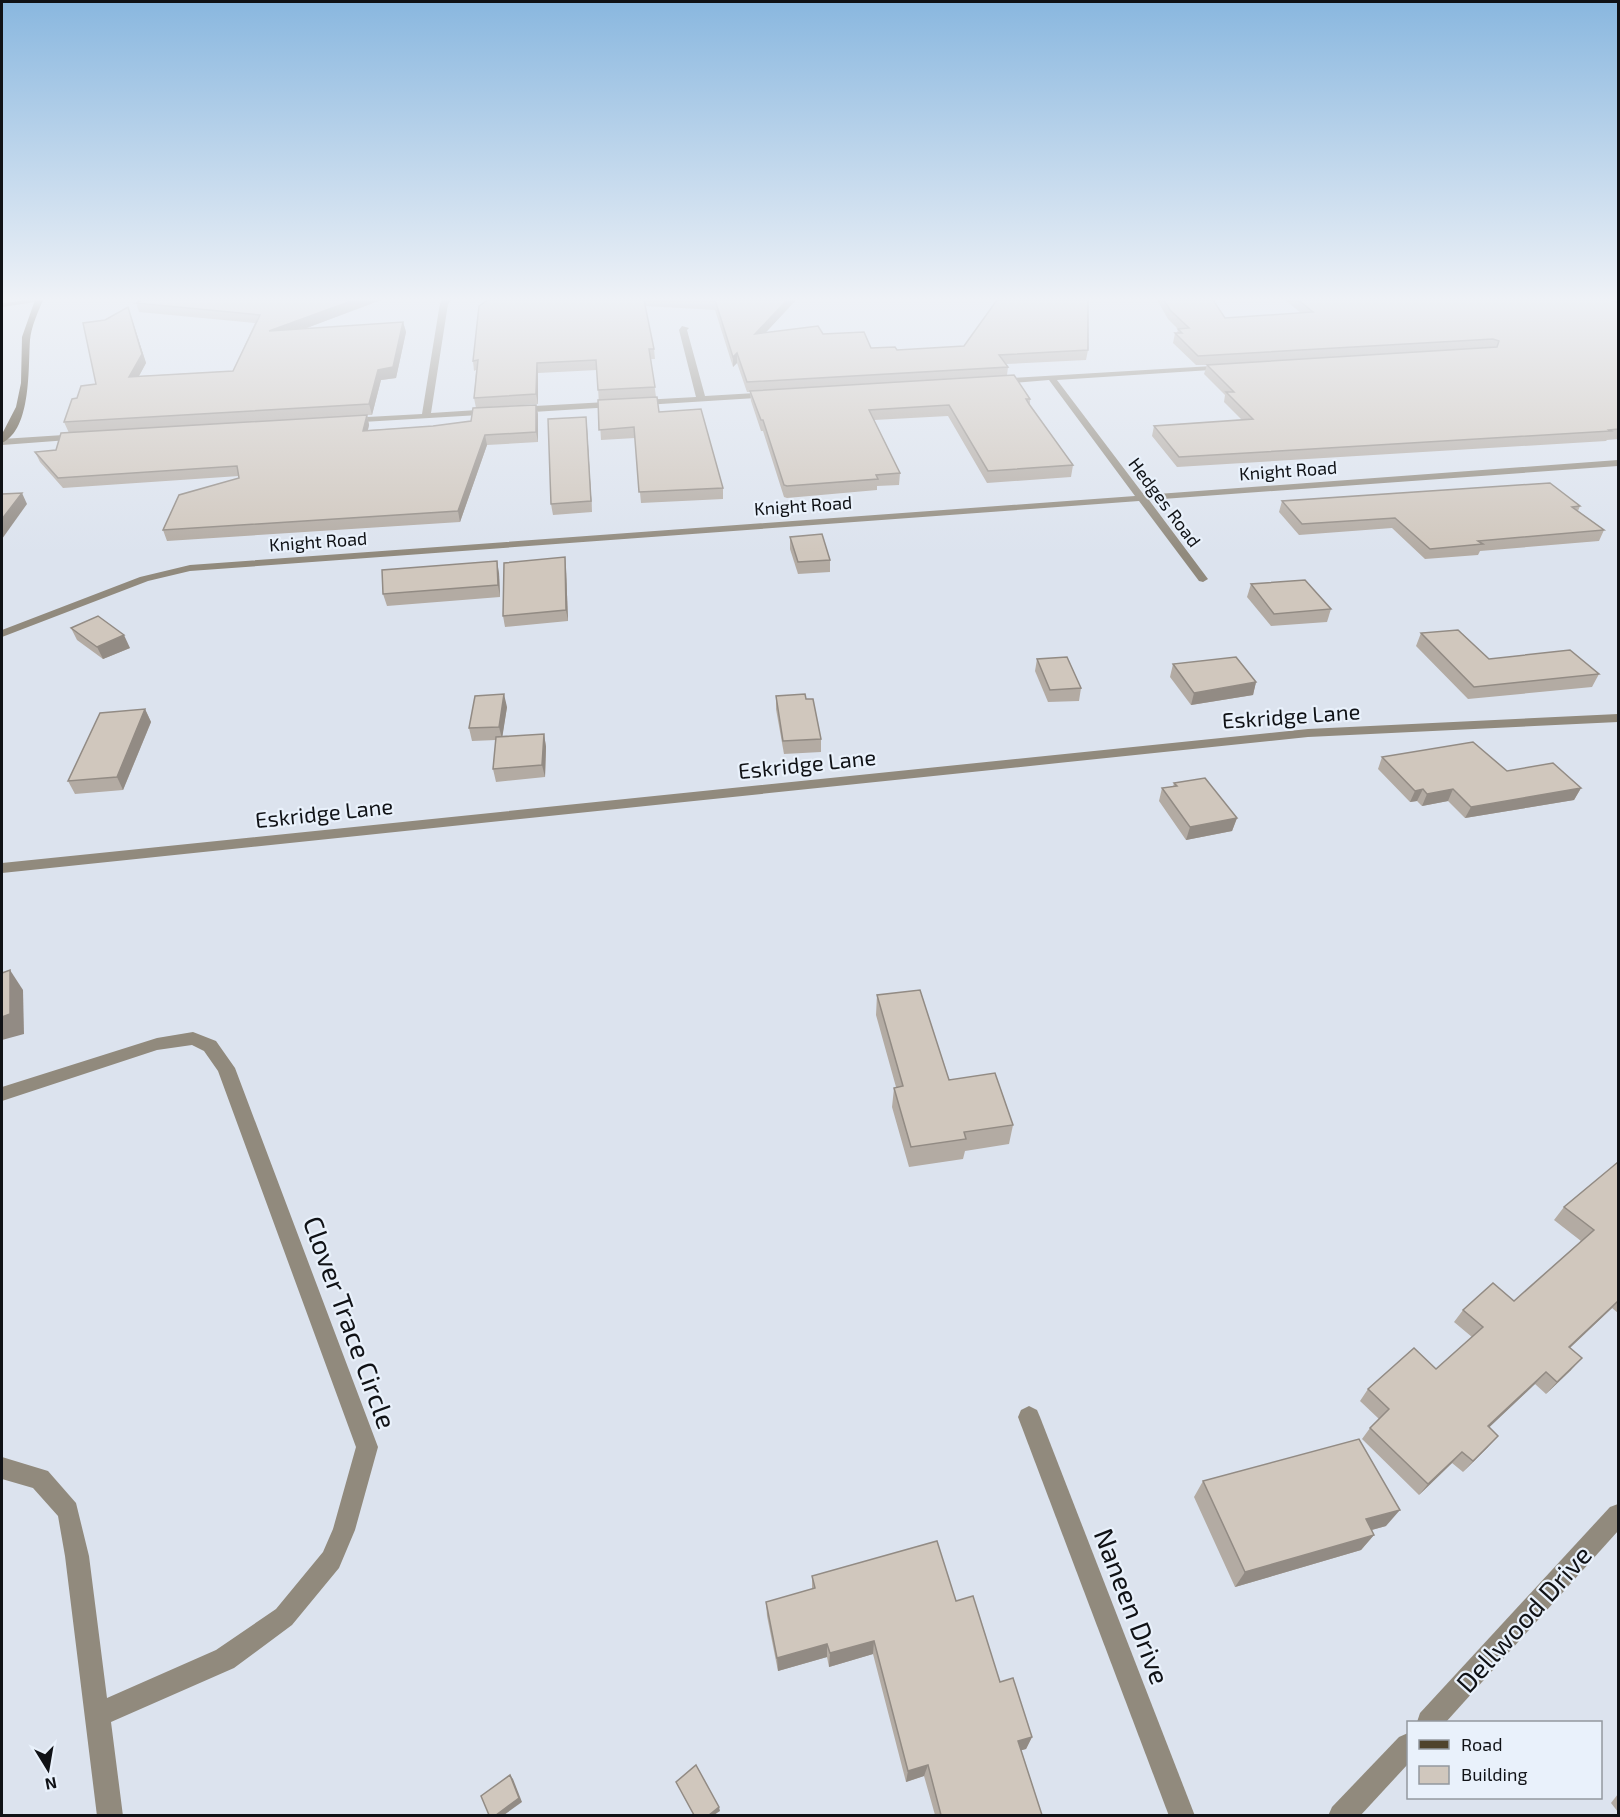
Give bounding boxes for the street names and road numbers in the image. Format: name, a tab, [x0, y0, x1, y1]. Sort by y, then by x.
street label: Hedges Road	[1124, 453, 1206, 551]
street label: Knight Road	[1238, 456, 1338, 484]
street label: Knight Road	[753, 491, 853, 519]
street label: Knight Road	[268, 527, 368, 555]
street label: Eskridge Lane	[1221, 697, 1361, 733]
street label: Eskridge Lane	[737, 743, 877, 783]
street label: Eskridge Lane	[254, 792, 394, 832]
street label: Clover Trace Circle	[298, 1212, 404, 1432]
street label: Naneen Drive	[1089, 1524, 1177, 1688]
street label: Dellwood Drive	[1449, 1538, 1597, 1698]

